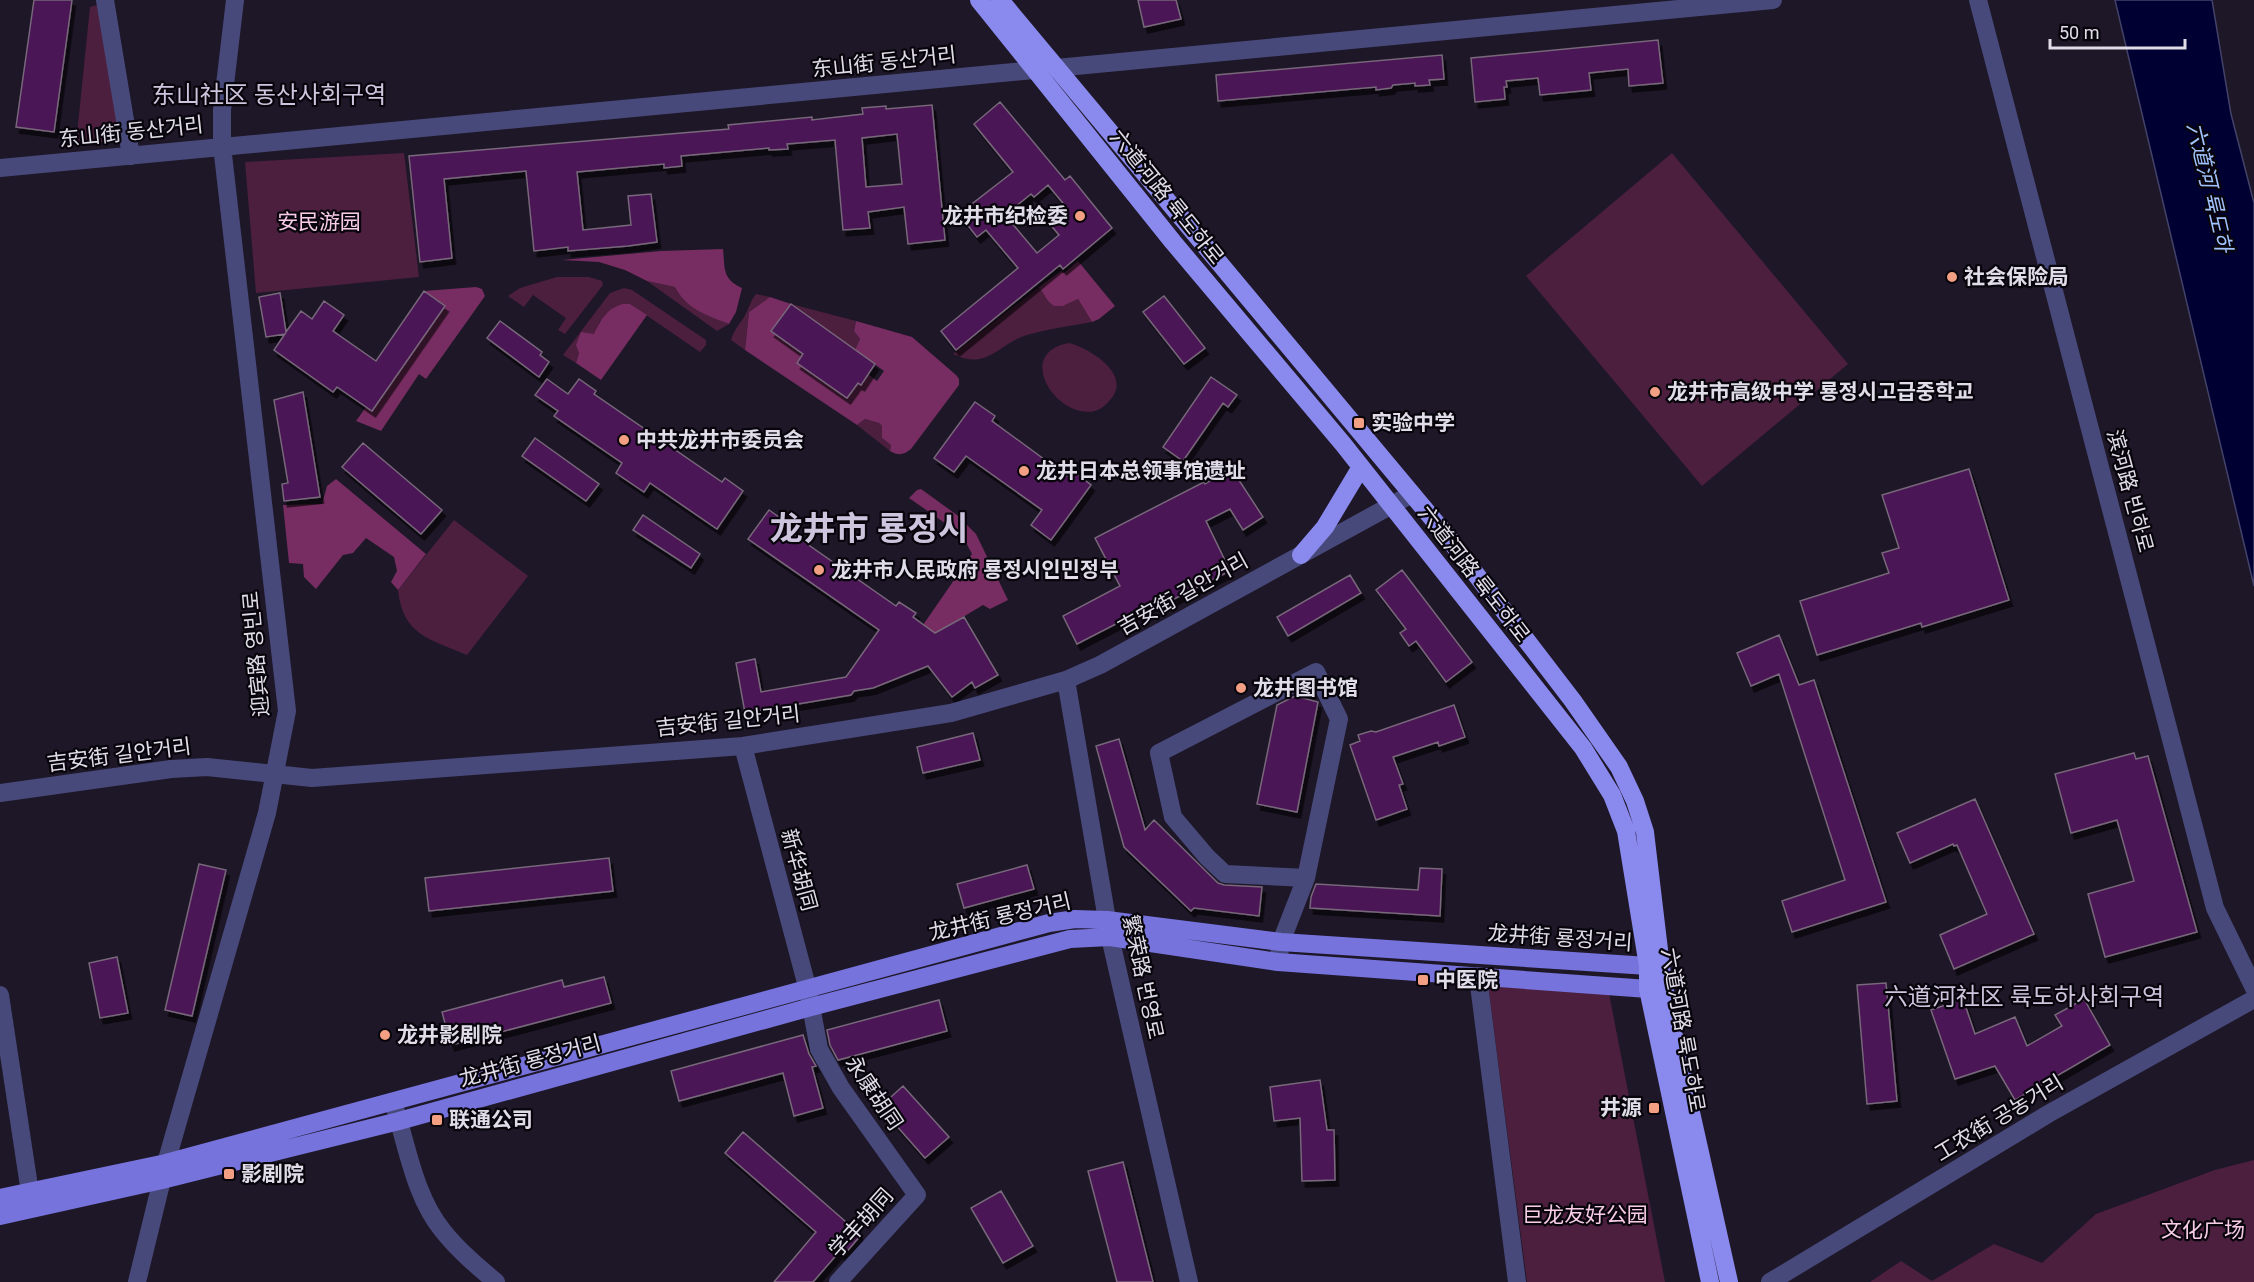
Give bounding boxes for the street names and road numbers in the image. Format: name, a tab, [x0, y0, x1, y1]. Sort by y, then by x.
street label: 东山街 동산거리	[810, 42, 958, 82]
street label: 东山街 동산거리	[57, 112, 205, 152]
street label: 六道河路 륙도하로	[1105, 125, 1229, 269]
street label: 滨河路 빈하로	[2102, 427, 2158, 555]
street label: 六道河路 륙도하로	[1413, 501, 1535, 647]
street label: 吉安街 길안거리	[1114, 548, 1252, 640]
street label: 迎宾路 영빈로	[239, 590, 273, 718]
street label: 吉安街 길안거리	[654, 701, 802, 741]
street label: 吉安街 길안거리	[45, 734, 193, 776]
street label: 新华胡同	[777, 826, 821, 914]
street label: 龙井街 룡정거리	[926, 889, 1074, 945]
street label: 繁荣路 번영로	[1118, 913, 1168, 1041]
street label: 龙井街 룡정거리	[1487, 921, 1633, 955]
street label: 六道河路 륙도하로	[1657, 946, 1709, 1114]
street label: 龙井街 룡정거리	[457, 1031, 603, 1091]
street label: 永康胡同	[841, 1051, 907, 1135]
street label: 工农街 공농거리	[1930, 1070, 2068, 1166]
street label: 学丰胡同	[824, 1184, 898, 1262]

